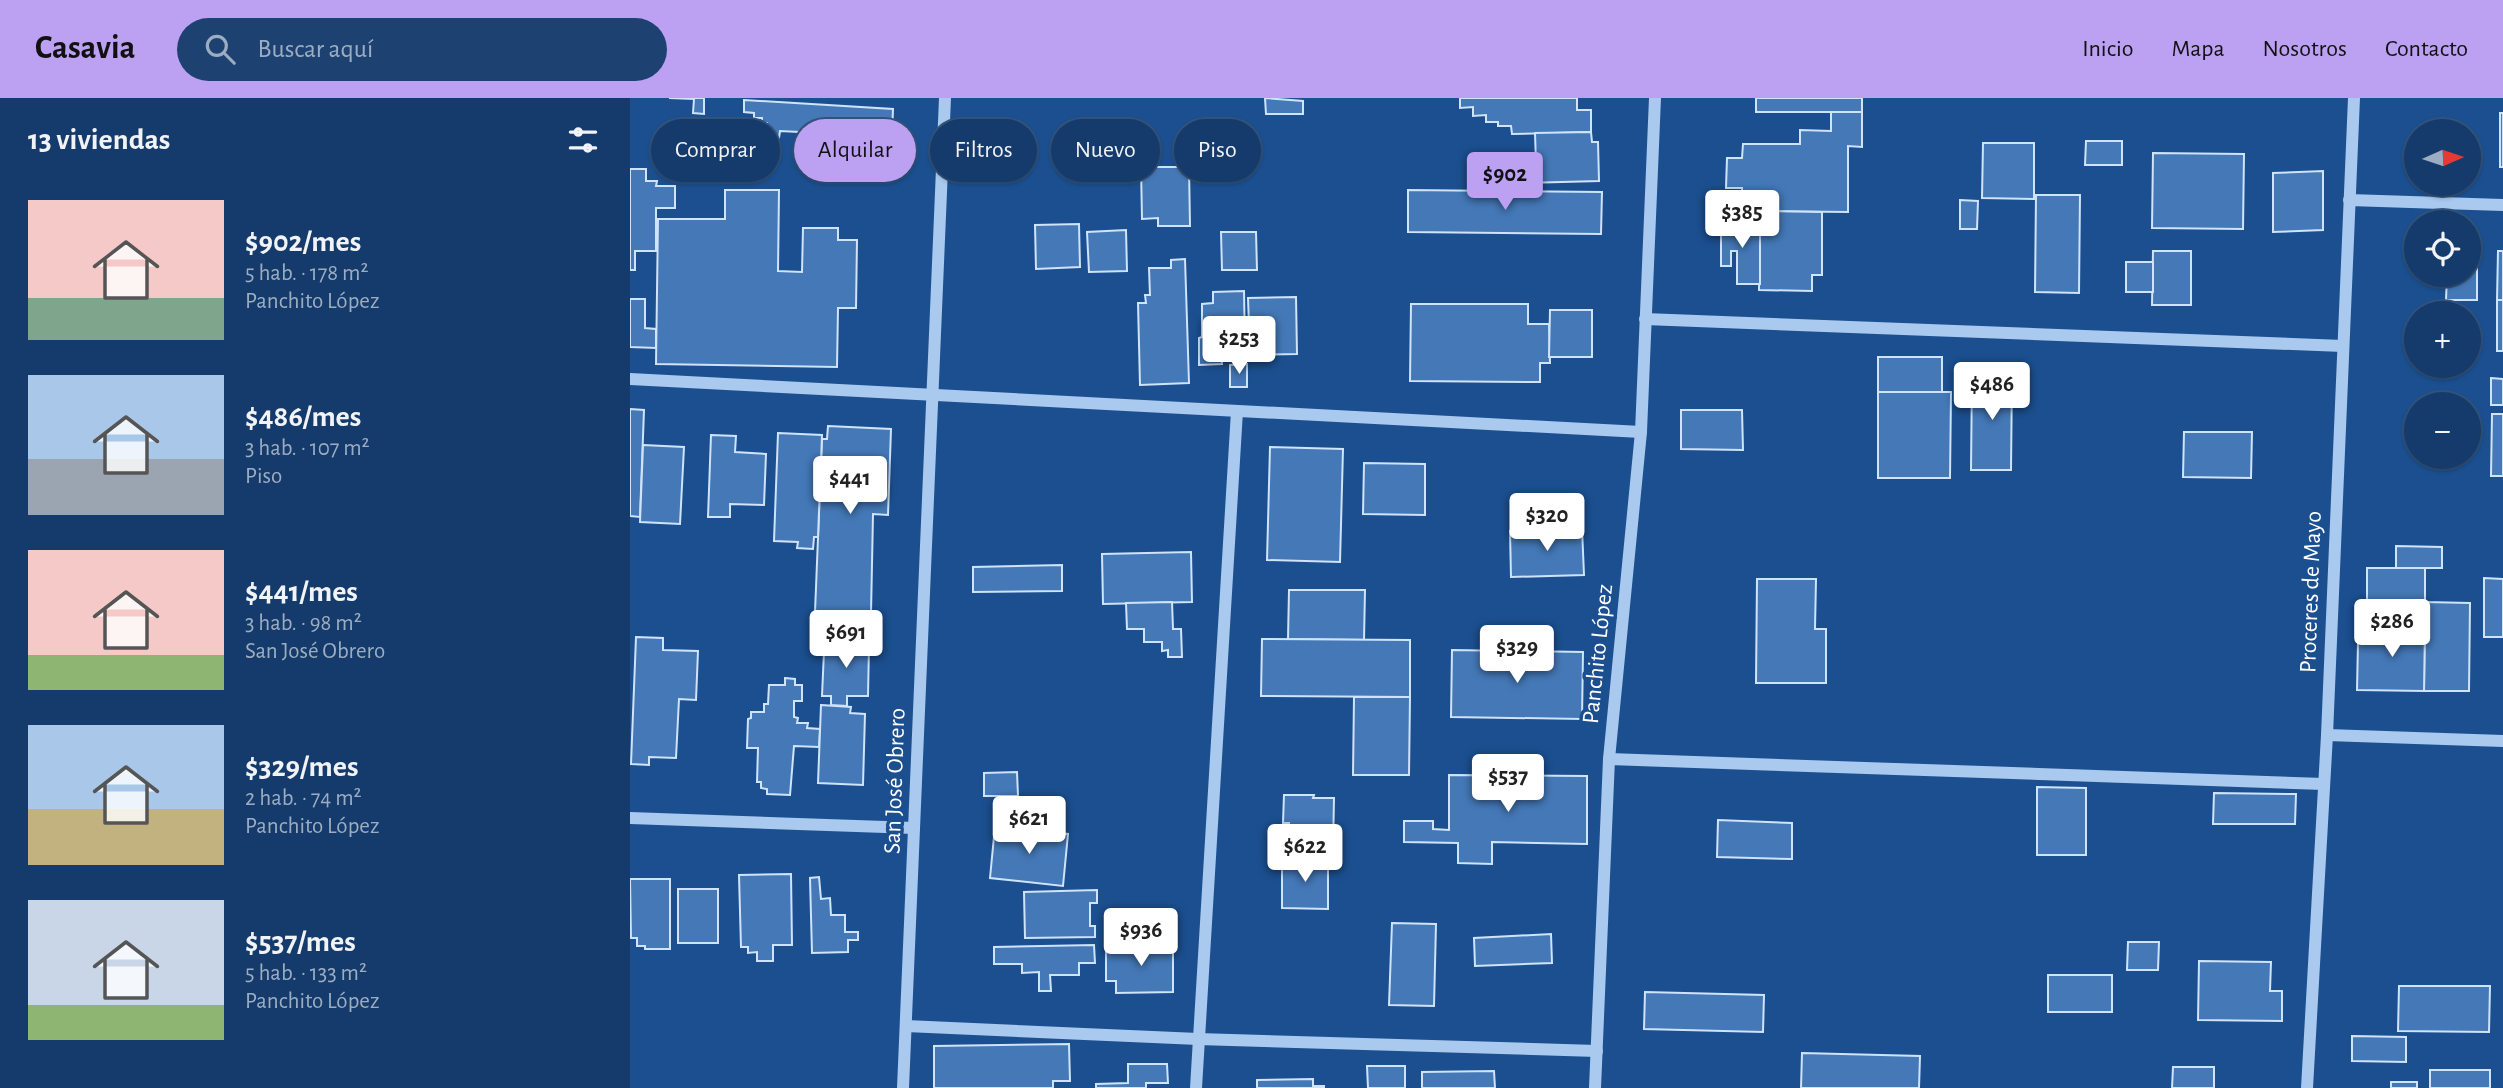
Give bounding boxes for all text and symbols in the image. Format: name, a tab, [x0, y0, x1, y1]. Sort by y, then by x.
search box	[177, 18, 667, 81]
icon: search	[201, 30, 239, 68]
text: Casavia	[35, 32, 135, 65]
text: Buscar aquí	[257, 36, 373, 62]
text: Inicio	[2082, 37, 2133, 61]
text: Mapa	[2171, 37, 2225, 61]
text: Nosotros	[2263, 37, 2347, 61]
text: Contacto	[2385, 37, 2468, 61]
chip: Comprar	[651, 119, 780, 182]
chip: Alquilar	[794, 119, 916, 182]
chip: Filtros	[930, 119, 1037, 182]
chip: Nuevo	[1051, 119, 1160, 182]
chip: Piso	[1174, 119, 1261, 182]
north arrow	[2404, 119, 2482, 196]
map controls	[2404, 119, 2481, 469]
icon: filters	[564, 121, 602, 159]
text: 13 viviendas	[28, 125, 170, 155]
pin: $902	[1464, 152, 1546, 212]
text: $902	[1483, 163, 1527, 186]
pin: $385	[1701, 190, 1783, 250]
text: $385	[1721, 201, 1763, 224]
button: locate	[2404, 210, 2481, 287]
text: $902/mes	[245, 227, 361, 257]
icon: home	[84, 228, 168, 312]
text: 5 hab. · 178 m²	[245, 262, 369, 285]
text: Panchito López	[245, 290, 379, 313]
button: +	[2404, 301, 2481, 378]
pin: $253	[1198, 316, 1280, 376]
text: $253	[1218, 327, 1260, 350]
pin: $486	[1951, 362, 2033, 422]
text: $486	[1970, 373, 2014, 396]
button: −	[2404, 392, 2481, 469]
text: $486/mes	[245, 402, 361, 432]
icon: home	[84, 403, 168, 487]
text: 3 hab. · 107 m²	[245, 437, 370, 460]
pin: $441	[809, 456, 891, 516]
text: Piso	[245, 465, 282, 488]
text: $441	[829, 467, 871, 490]
pin: $320	[1506, 494, 1588, 553]
text: $320	[1525, 504, 1569, 527]
street label: Proceres de Mayo	[2296, 511, 2326, 673]
text: $441/mes	[245, 577, 358, 607]
icon: home	[84, 578, 168, 662]
street label: Panchito López	[1579, 583, 1617, 725]
pin: $286	[2351, 600, 2433, 659]
pin: $691	[805, 610, 887, 670]
text: $286	[2370, 610, 2414, 633]
text: 3 hab. · 98 m²	[245, 612, 362, 635]
text: $691	[826, 621, 866, 644]
pin: $329	[1476, 626, 1558, 685]
text: $329	[1496, 636, 1538, 659]
text: San José Obrero	[245, 640, 385, 663]
street label: San José Obrero	[880, 707, 910, 855]
text: $329/mes	[245, 752, 358, 782]
icon: home	[84, 753, 168, 837]
pin: $537	[1467, 754, 1549, 814]
text: $537	[1488, 765, 1528, 788]
text: 2 hab. · 74 m²	[245, 787, 362, 810]
pin: $621	[988, 796, 1070, 856]
text: $621	[1009, 807, 1049, 830]
text: Panchito López	[245, 815, 379, 838]
pin: $622	[1264, 824, 1346, 884]
text: $622	[1283, 835, 1327, 858]
pin: $936	[1100, 908, 1182, 968]
text: $936	[1120, 919, 1162, 942]
text: $537/mes	[245, 927, 356, 957]
icon: home	[84, 928, 168, 1012]
text: 5 hab. · 133 m²	[245, 962, 367, 985]
text: Panchito López	[245, 990, 379, 1013]

